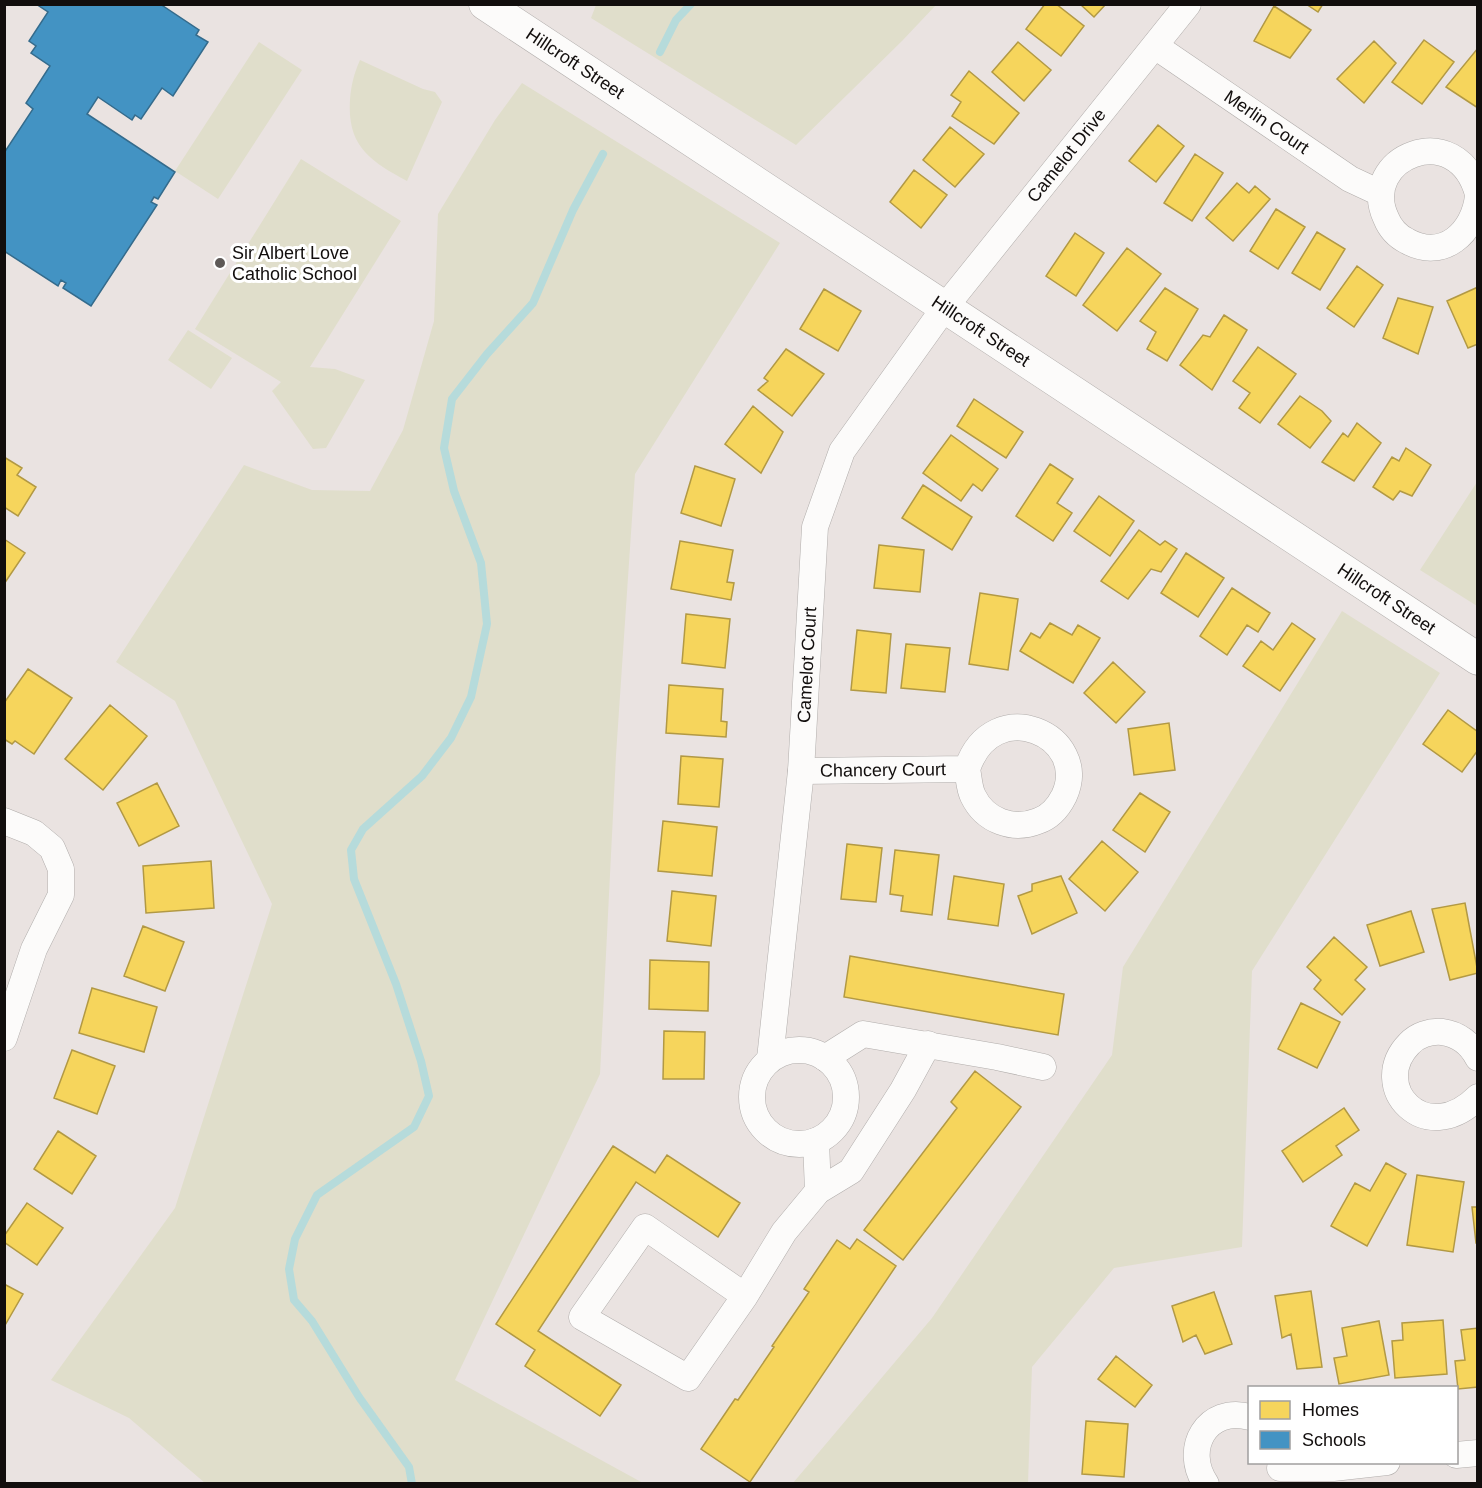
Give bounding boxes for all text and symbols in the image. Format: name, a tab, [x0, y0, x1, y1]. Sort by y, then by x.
street label: Hillcroft Street	[522, 24, 628, 103]
street label: Merlin Court	[1220, 86, 1313, 158]
street label: Camelot Drive	[1023, 105, 1110, 206]
place label: Sir Albert Love Catholic School	[232, 243, 357, 284]
marker: Sir Albert Love Catholic School	[213, 256, 227, 270]
street label: Hillcroft Street	[928, 292, 1034, 371]
street label: Hillcroft Street	[1334, 559, 1439, 638]
street label: Camelot Court	[794, 606, 820, 723]
street label: Chancery Court	[820, 759, 946, 781]
legend	[1248, 1386, 1458, 1464]
text: Homes	[1302, 1400, 1359, 1420]
text: Schools	[1302, 1430, 1366, 1450]

